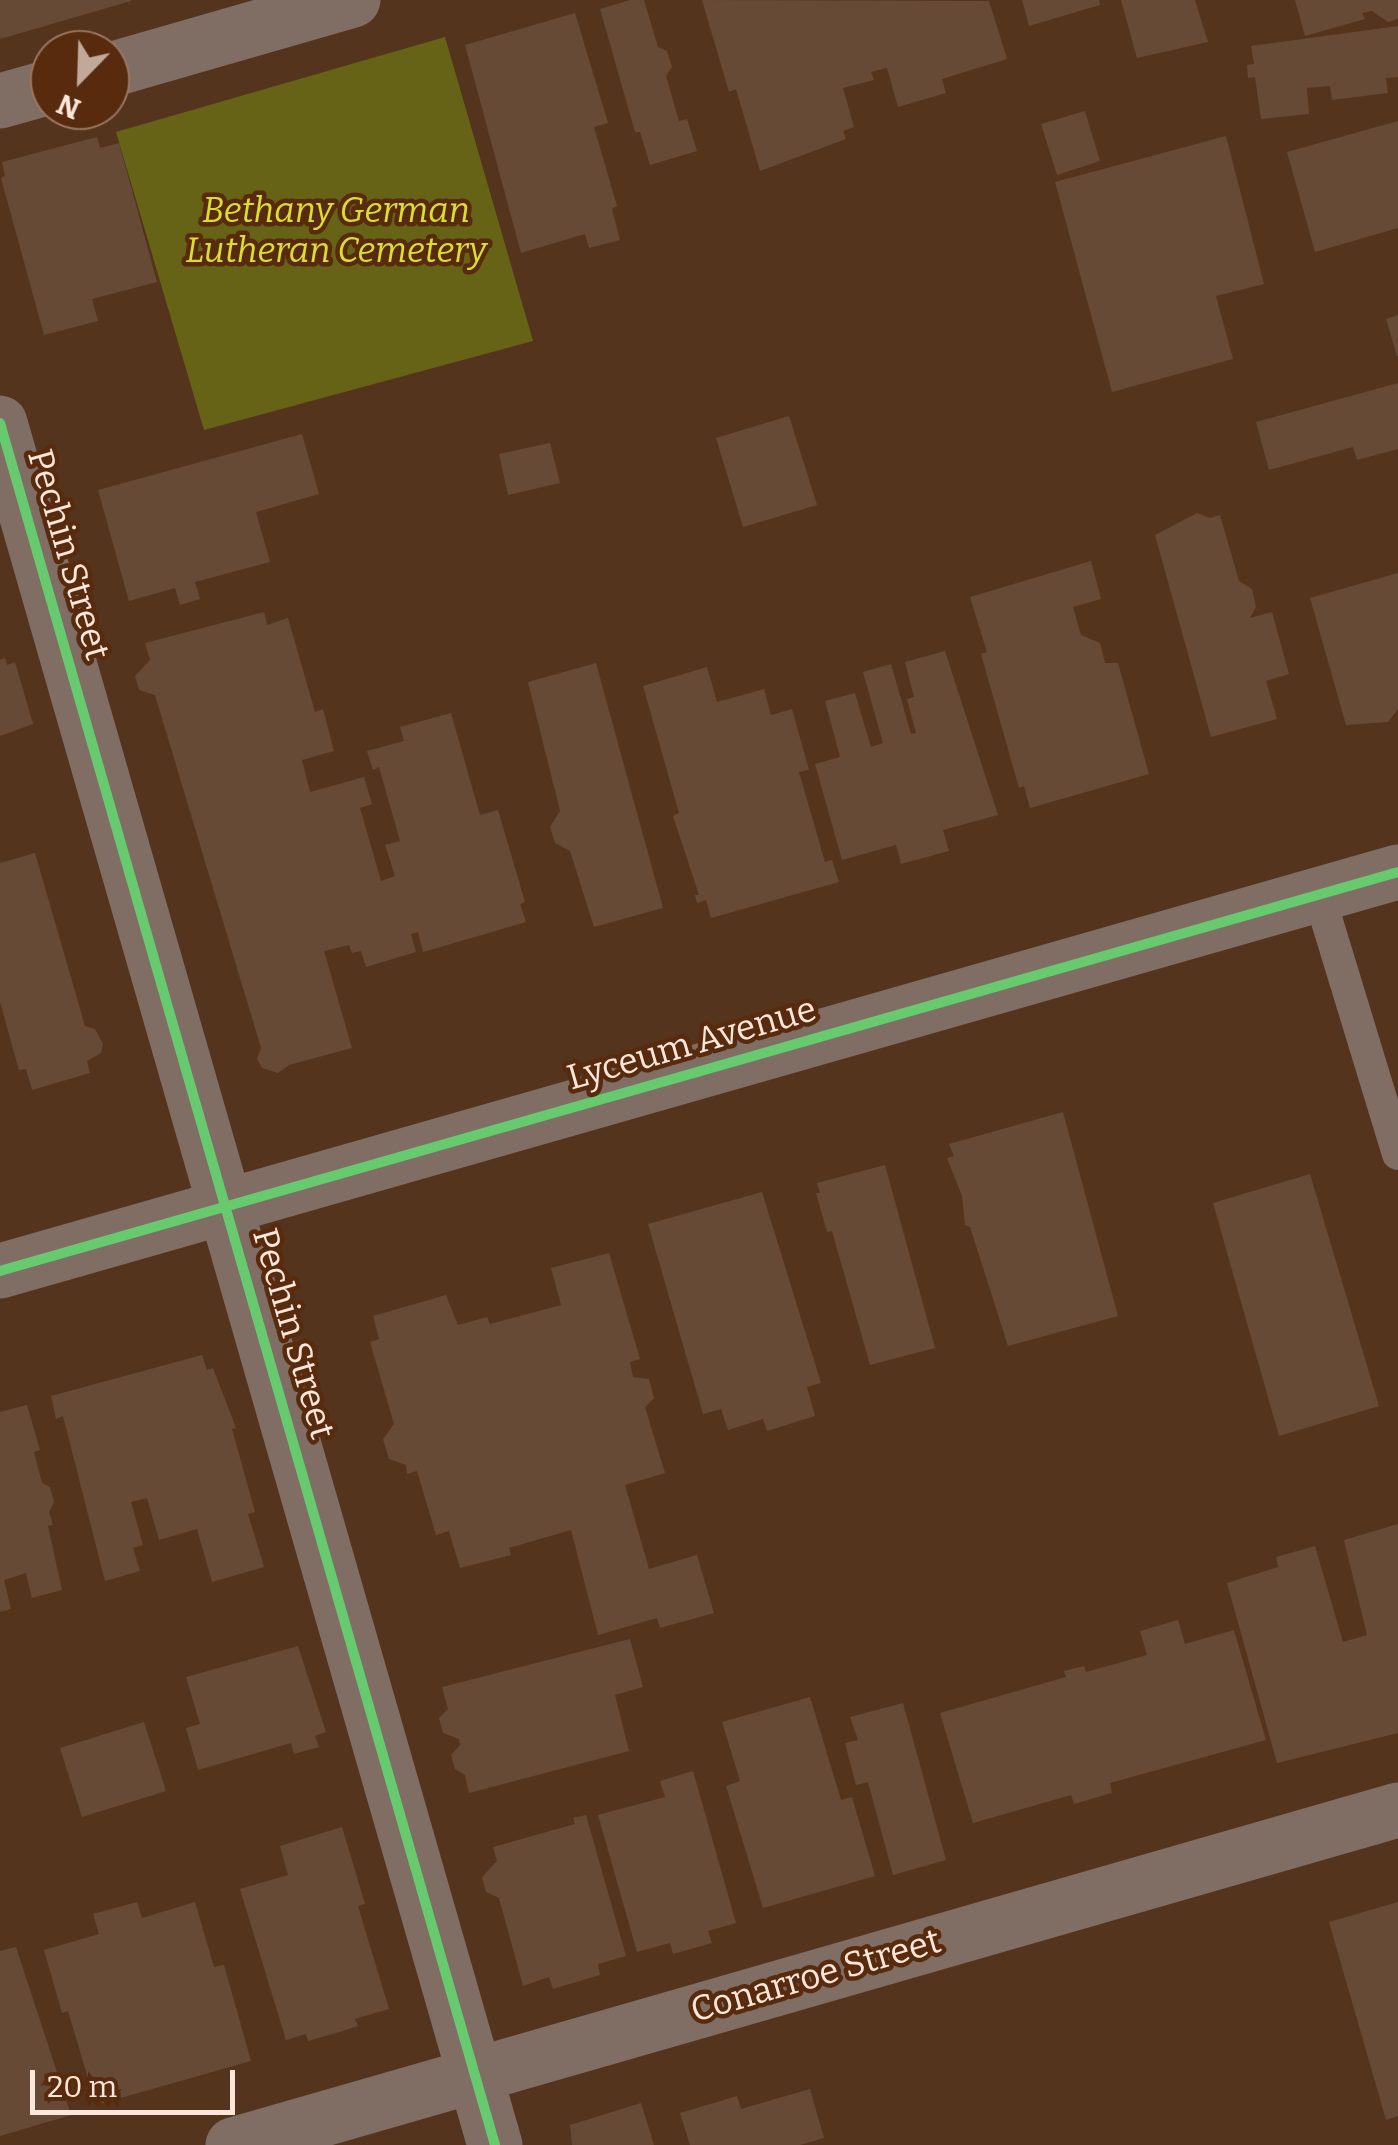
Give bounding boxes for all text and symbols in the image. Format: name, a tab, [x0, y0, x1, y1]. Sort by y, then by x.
north arrow	[30, 30, 130, 130]
text: N	[52, 87, 85, 126]
park label: Bethany German Lutheran Cemetery	[185, 191, 487, 273]
street label: Pechin Street	[17, 445, 117, 665]
street label: Lyceum Avenue	[563, 989, 821, 1101]
street label: Pechin Street	[242, 1224, 342, 1444]
street label: Conarroe Street	[686, 1921, 946, 2033]
scale bar	[35, 2050, 240, 2112]
text: 20 m	[47, 2069, 117, 2105]

